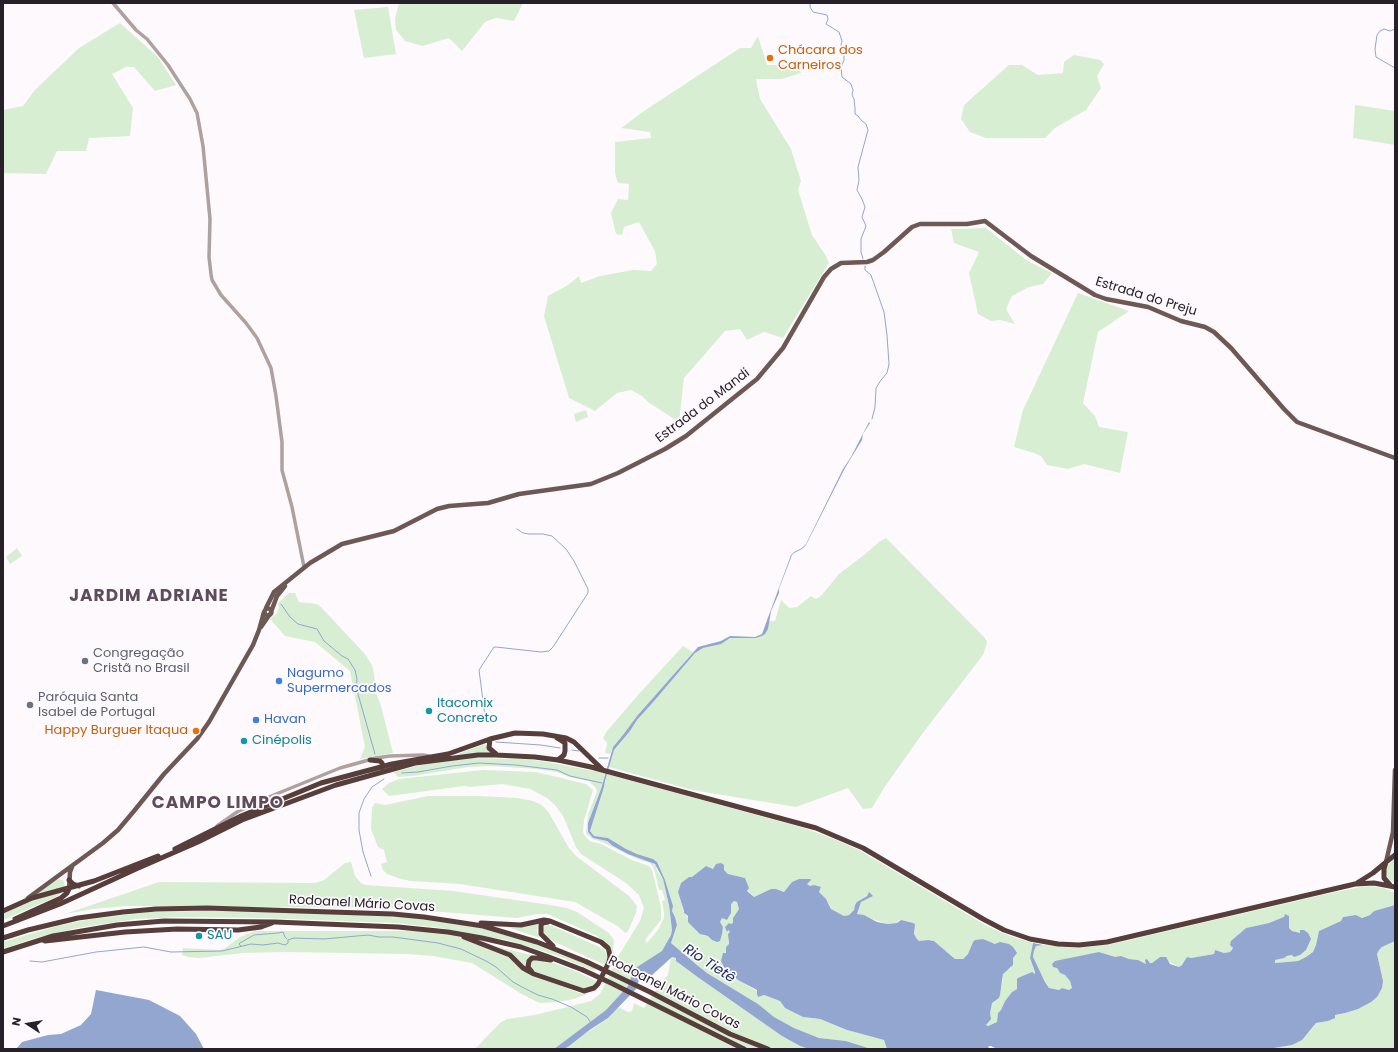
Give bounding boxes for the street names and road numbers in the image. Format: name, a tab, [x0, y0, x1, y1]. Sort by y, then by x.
street label: Estrada do Preju	[1093, 274, 1199, 320]
street label: Estrada do Mandi	[653, 366, 753, 446]
street label: Rodoanel Mário Covas	[289, 892, 435, 916]
street label: Rodoanel Mário Covas	[605, 953, 743, 1033]

